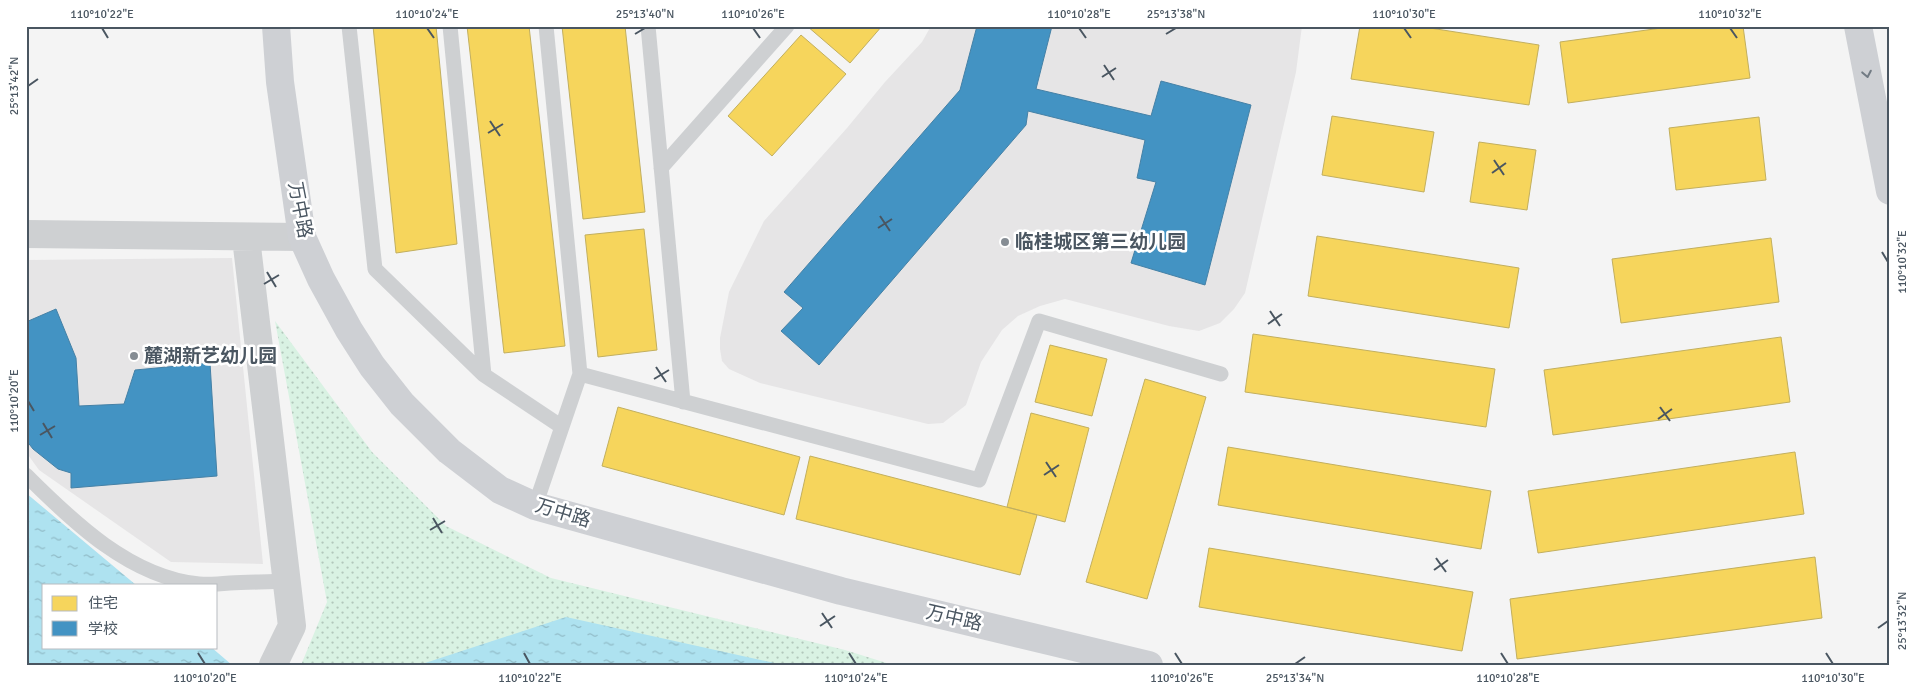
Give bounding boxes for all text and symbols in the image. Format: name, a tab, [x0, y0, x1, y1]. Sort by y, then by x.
text: 110°10'22"E	[70, 7, 134, 22]
text: 110°10'24"E	[395, 7, 459, 22]
text: 25°13'40"N	[616, 7, 674, 22]
text: 110°10'26"E	[721, 7, 785, 22]
text: 110°10'28"E	[1047, 7, 1111, 22]
text: 25°13'38"N	[1147, 7, 1205, 22]
text: 110°10'30"E	[1372, 7, 1436, 22]
text: 110°10'32"E	[1698, 7, 1762, 22]
text: 25°13'42"N	[7, 57, 22, 115]
one-way arrow	[1862, 70, 1872, 79]
street label: 万中路	[283, 180, 317, 240]
place label: 临桂城区第三幼儿园	[1015, 230, 1186, 254]
text: 110°10'32"E	[1895, 230, 1910, 294]
marker: 临桂城区第三幼儿园	[999, 236, 1011, 248]
place label: 麓湖新艺幼儿园	[144, 344, 277, 368]
marker: 麓湖新艺幼儿园	[128, 350, 140, 362]
text: 110°10'20"E	[7, 369, 22, 433]
street label: 万中路	[532, 493, 594, 533]
legend	[42, 584, 218, 648]
text: 25°13'32"N	[1895, 592, 1910, 650]
text: 住宅	[88, 594, 118, 612]
street label: 万中路	[924, 600, 984, 636]
text: 学校	[88, 620, 118, 638]
text: 110°10'20"E	[173, 671, 237, 686]
text: 110°10'22"E	[498, 671, 562, 686]
text: 110°10'24"E	[824, 671, 888, 686]
text: 110°10'26"E	[1150, 671, 1214, 686]
text: 25°13'34"N	[1266, 671, 1324, 686]
text: 110°10'28"E	[1476, 671, 1540, 686]
text: 110°10'30"E	[1801, 671, 1865, 686]

